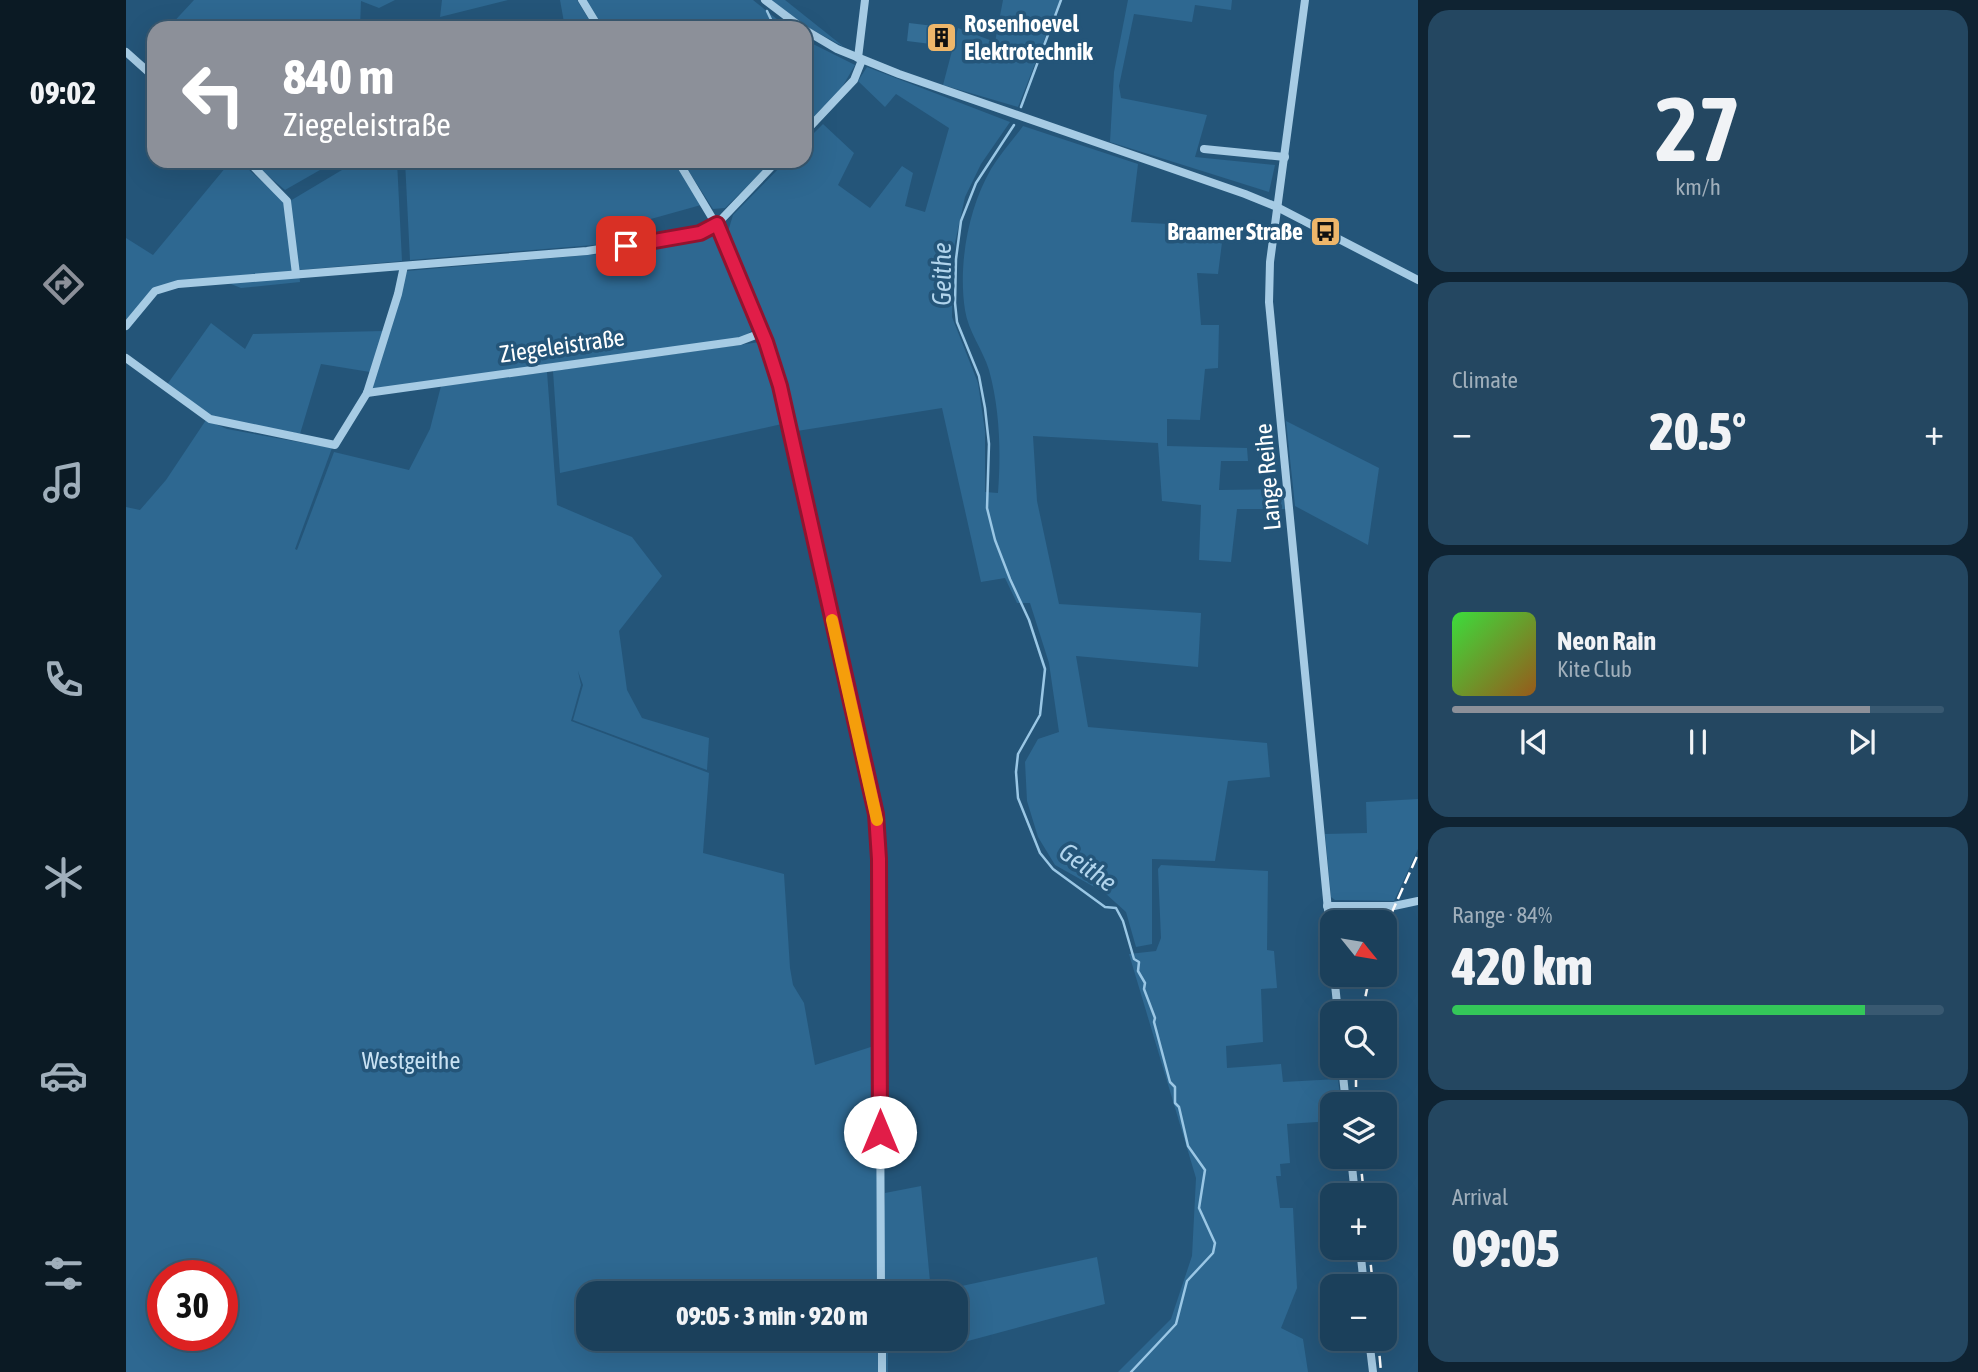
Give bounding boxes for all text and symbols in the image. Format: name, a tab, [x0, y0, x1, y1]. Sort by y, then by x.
place label: Rosenhoevel Elektrotechnik	[964, 10, 1093, 65]
building icon: Rosenhoevel Elektrotechnik	[924, 21, 958, 55]
text: 840 m	[283, 48, 394, 104]
icon: left	[168, 49, 259, 140]
text: 09:02	[30, 74, 96, 111]
text: 27	[1655, 76, 1741, 180]
text: Ziegeleistraße	[283, 106, 451, 143]
text: km/h	[1675, 174, 1721, 200]
bus stop icon: Braamer Straße	[1309, 215, 1343, 249]
pin	[596, 216, 656, 276]
place label: Braamer Straße	[1167, 218, 1303, 245]
icon: arrive	[607, 227, 645, 265]
water label: Geithe	[927, 242, 957, 306]
icon: directions	[39, 260, 88, 309]
street label: Ziegeleistraße	[498, 323, 626, 368]
text: Climate	[1452, 367, 1518, 393]
text: 20.5°	[1650, 401, 1746, 461]
text: −	[1452, 410, 1472, 453]
text: +	[1924, 410, 1944, 453]
street label: Lange Reihe	[1249, 423, 1286, 532]
icon: music	[39, 458, 88, 507]
text: Neon Rain	[1557, 626, 1656, 656]
icon: phone	[39, 655, 88, 704]
text: Kite Club	[1557, 656, 1632, 682]
icon: previous	[1515, 723, 1553, 761]
icon: pause	[1679, 723, 1717, 761]
icon: next	[1843, 723, 1881, 761]
water label: Geithe	[1054, 836, 1122, 898]
icon: climate	[39, 853, 88, 902]
text: Range · 84%	[1452, 902, 1552, 928]
north arrow	[1320, 910, 1396, 987]
map controls	[1320, 910, 1397, 1351]
text: 420 km	[1452, 936, 1593, 996]
button: search	[1320, 1001, 1397, 1078]
park label: Westgeithe	[362, 1047, 460, 1074]
icon: car	[39, 1051, 88, 1100]
button: layers	[1320, 1092, 1397, 1169]
position arrow	[843, 1095, 917, 1169]
button: +	[1320, 1183, 1397, 1260]
text: Arrival	[1452, 1184, 1508, 1210]
text: 09:05	[1452, 1218, 1560, 1278]
icon: filters	[39, 1249, 88, 1298]
speed limit sign: 30	[147, 1260, 238, 1351]
button: −	[1320, 1274, 1397, 1351]
text: 09:05 · 3 min · 920 m	[676, 1301, 868, 1331]

